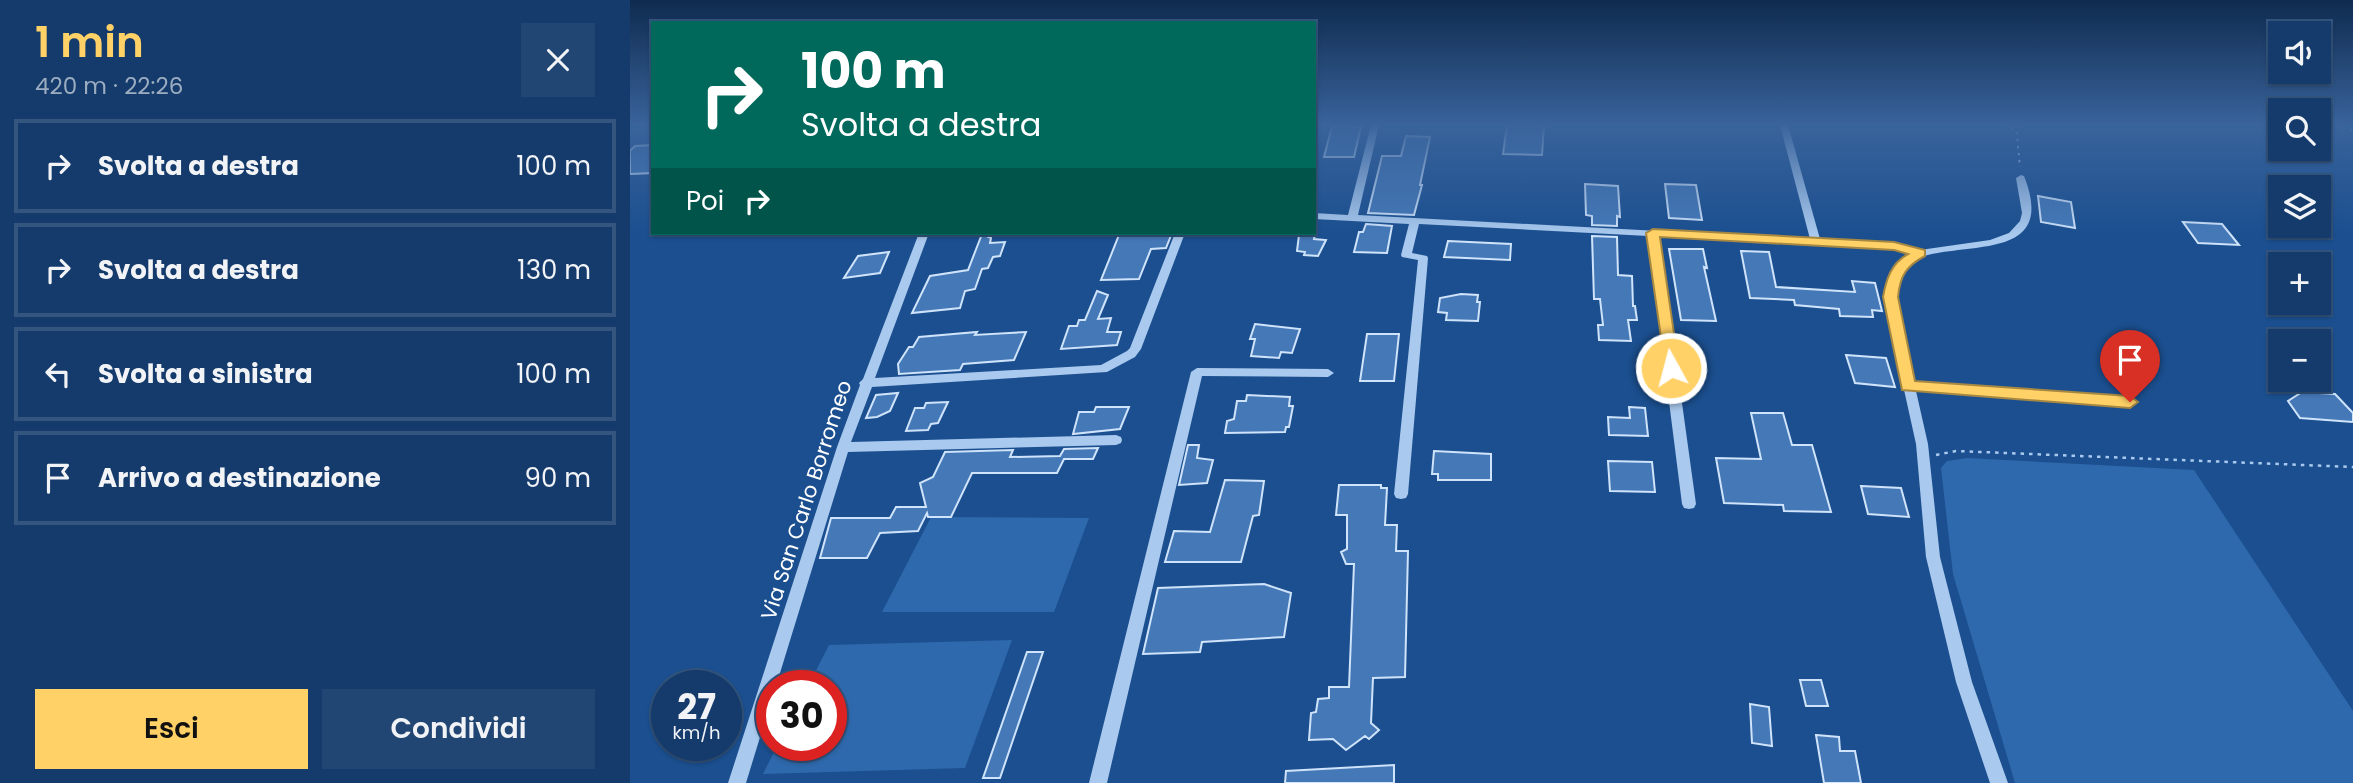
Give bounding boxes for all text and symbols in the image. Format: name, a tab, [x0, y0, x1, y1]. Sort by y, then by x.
text: 1 min	[35, 13, 144, 72]
map controls	[2268, 21, 2331, 392]
button: sound	[2268, 21, 2331, 84]
button: close	[521, 23, 595, 97]
text: 100 m	[801, 37, 946, 105]
icon: right	[686, 49, 777, 140]
text: 420 m · 22:26	[35, 70, 183, 102]
button: search	[2268, 98, 2331, 161]
text: Svolta a destra	[801, 102, 1041, 147]
icon: right	[39, 147, 77, 185]
text: Svolta a destra	[98, 148, 299, 184]
text: 100 m	[516, 148, 591, 184]
button: layers	[2268, 175, 2331, 238]
icon: right	[738, 182, 776, 220]
text: Poi	[686, 183, 724, 219]
icon: right	[39, 251, 77, 289]
text: Svolta a destra	[98, 252, 299, 288]
text: 130 m	[517, 252, 591, 288]
button: +	[2268, 252, 2331, 315]
button: −	[2268, 329, 2331, 392]
pin	[2100, 330, 2160, 402]
position arrow	[1634, 331, 1708, 405]
icon: arrive	[2111, 341, 2149, 379]
icon: left	[39, 355, 77, 393]
text: Svolta a sinistra	[98, 356, 313, 392]
text: 100 m	[516, 356, 591, 392]
street label: Via San Carlo Borromeo	[753, 376, 859, 624]
icon: arrive	[39, 459, 77, 497]
text: Arrivo a destinazione	[98, 460, 381, 496]
text: 90 m	[525, 460, 591, 496]
speed limit sign: 30	[756, 670, 847, 761]
text: 27	[677, 682, 716, 731]
button: Esci	[35, 689, 308, 769]
button: Condividi	[322, 689, 595, 769]
text: km/h	[673, 720, 720, 745]

